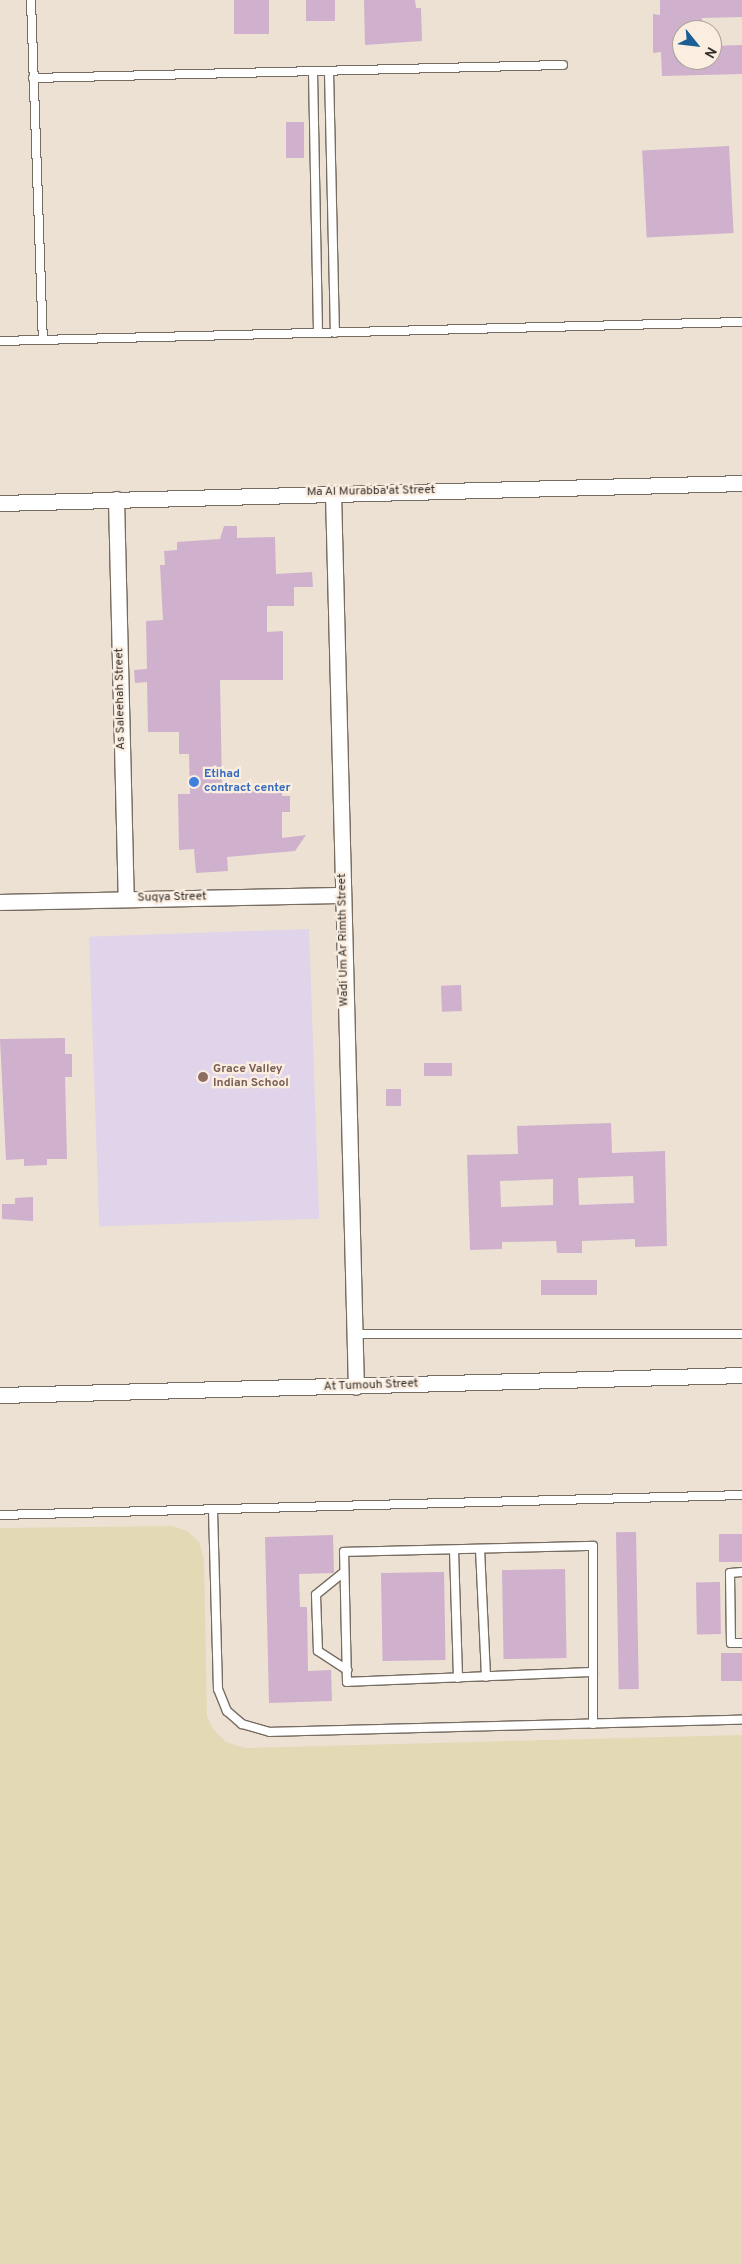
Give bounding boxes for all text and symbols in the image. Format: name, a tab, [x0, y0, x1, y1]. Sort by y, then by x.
north arrow	[672, 20, 722, 70]
text: N	[700, 44, 720, 61]
street label: Ma Al Murabba'at Street	[306, 484, 436, 500]
street label: As Saleehah Street	[113, 648, 129, 750]
place label: Etihad contract center	[204, 768, 291, 796]
marker: Etihad contract center	[188, 776, 200, 788]
street label: Wadi Um Ar Rimth Street	[336, 873, 352, 1007]
street label: Suqya Street	[137, 890, 207, 906]
place label: Grace Valley Indian School	[213, 1063, 289, 1091]
marker: Grace Valley Indian School	[197, 1071, 209, 1083]
street label: At Tumouh Street	[323, 1377, 419, 1395]

